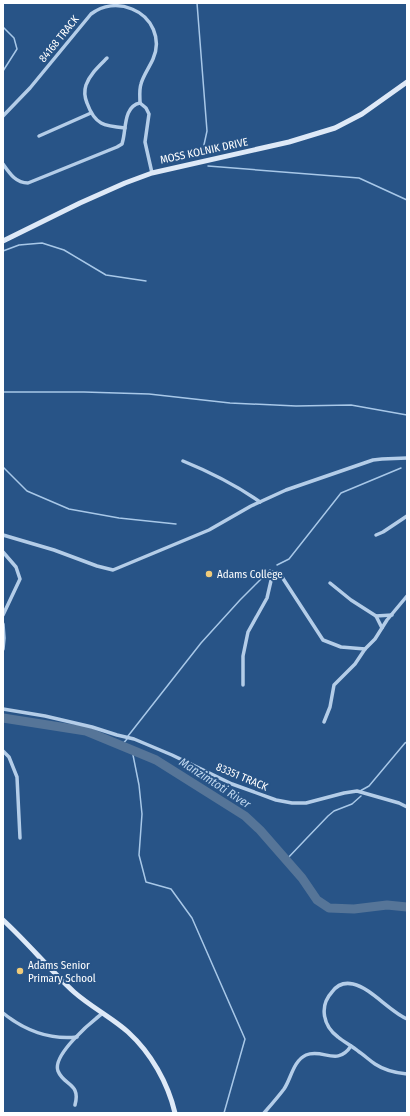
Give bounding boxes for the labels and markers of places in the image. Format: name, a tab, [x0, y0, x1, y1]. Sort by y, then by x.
place label: Adams College	[217, 568, 283, 581]
marker: Adams College	[204, 569, 214, 579]
place label: Adams Senior Primary School	[28, 959, 96, 985]
marker: Adams Senior Primary School	[15, 966, 25, 976]

